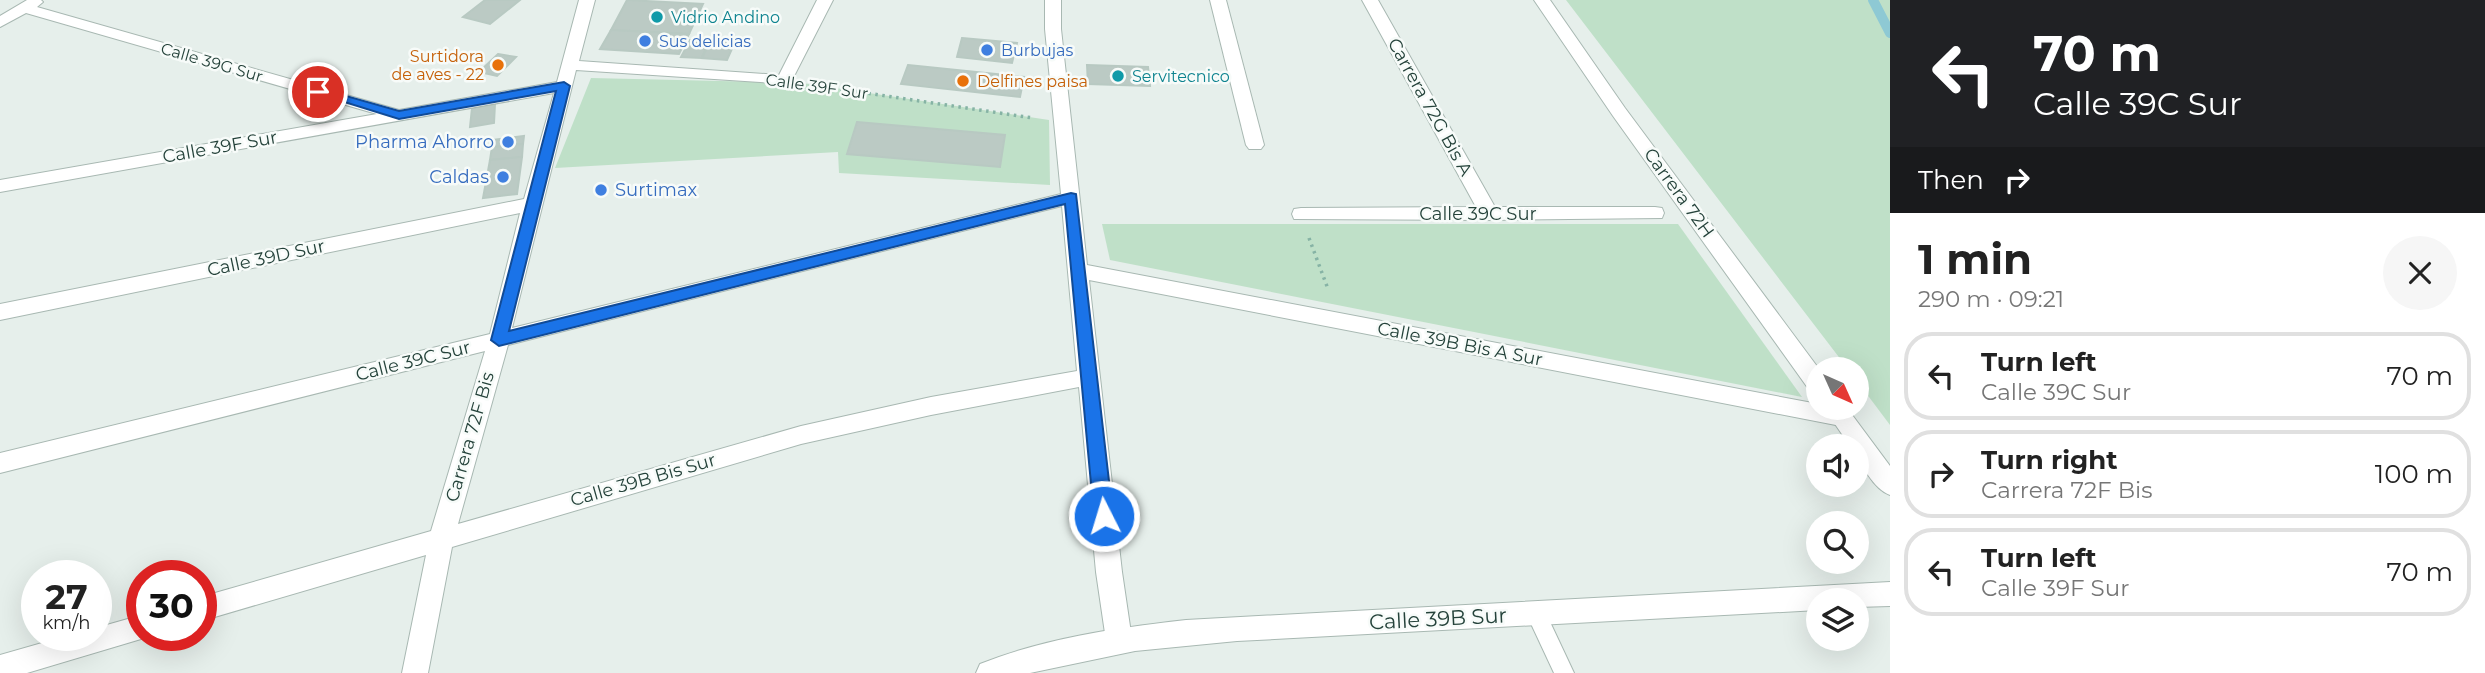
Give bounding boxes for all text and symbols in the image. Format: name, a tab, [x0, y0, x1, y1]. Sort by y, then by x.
place label: Vidrio Andino	[671, 8, 780, 27]
marker: Vidrio Andino	[649, 9, 665, 25]
text: 70 m	[2033, 24, 2161, 83]
icon: left	[1918, 28, 2009, 119]
place label: Sus delicias	[659, 32, 751, 51]
marker: Sus delicias	[637, 33, 653, 49]
street label: Carrera 72G Bis A	[1383, 34, 1477, 180]
street label: Calle 39G Sur	[159, 39, 265, 86]
place label: Burbujas	[1001, 41, 1074, 60]
marker: Burbujas	[979, 42, 995, 58]
place label: Surtidora de aves - 22	[391, 47, 484, 84]
marker: Surtidora de aves - 22	[490, 57, 506, 73]
pin	[288, 62, 348, 122]
place label: Servitecnico	[1132, 67, 1230, 86]
marker: Servitecnico	[1110, 68, 1126, 84]
street label: Calle 39F Sur	[764, 70, 869, 103]
place label: Delfines paisa	[977, 72, 1088, 91]
icon: arrive	[299, 73, 337, 111]
marker: Delfines paisa	[955, 73, 971, 89]
text: Calle 39C Sur	[2033, 84, 2242, 123]
street label: Calle 39F Sur	[161, 126, 279, 168]
place label: Pharma Ahorro	[355, 131, 494, 153]
marker: Pharma Ahorro	[500, 134, 516, 150]
street label: Carrera 72H	[1639, 144, 1719, 242]
icon: right	[1998, 161, 2036, 199]
text: Then	[1918, 164, 1984, 196]
place label: Caldas	[429, 166, 489, 188]
marker: Caldas	[495, 169, 511, 185]
place label: Surtimax	[615, 179, 698, 201]
marker: Surtimax	[593, 182, 609, 198]
street label: Calle 39C Sur	[1419, 203, 1537, 225]
text: 1 min	[1918, 233, 2032, 285]
street label: Calle 39D Sur	[205, 235, 327, 281]
button: close	[2383, 236, 2457, 310]
text: 290 m · 09:21	[1918, 285, 2064, 313]
street label: Calle 39B Bis A Sur	[1376, 317, 1544, 371]
street label: Calle 39C Sur	[353, 336, 473, 386]
text: Turn left	[1981, 346, 2097, 378]
north arrow	[1806, 357, 1869, 420]
map controls	[1806, 357, 1869, 651]
icon: left	[1922, 357, 1960, 395]
text: 70 m	[2387, 360, 2453, 392]
street label: Carrera 72F Bis	[441, 369, 499, 505]
text: Calle 39C Sur	[1981, 378, 2131, 406]
button: sound	[1806, 434, 1869, 497]
text: Turn right	[1981, 444, 2117, 476]
street label: Calle 39B Bis Sur	[568, 449, 718, 511]
icon: right	[1922, 455, 1960, 493]
text: 100 m	[2375, 458, 2453, 490]
text: Carrera 72F Bis	[1981, 476, 2152, 504]
position arrow	[1067, 479, 1141, 553]
button: search	[1806, 511, 1869, 574]
text: Turn left	[1981, 542, 2097, 574]
icon: left	[1922, 553, 1960, 591]
text: 70 m	[2387, 556, 2453, 588]
speed limit sign: 30	[126, 560, 217, 651]
text: Calle 39F Sur	[1981, 574, 2129, 602]
text: 27	[45, 575, 88, 618]
button: layers	[1806, 588, 1869, 651]
street label: Calle 39B Sur	[1368, 602, 1508, 635]
text: km/h	[42, 612, 91, 634]

